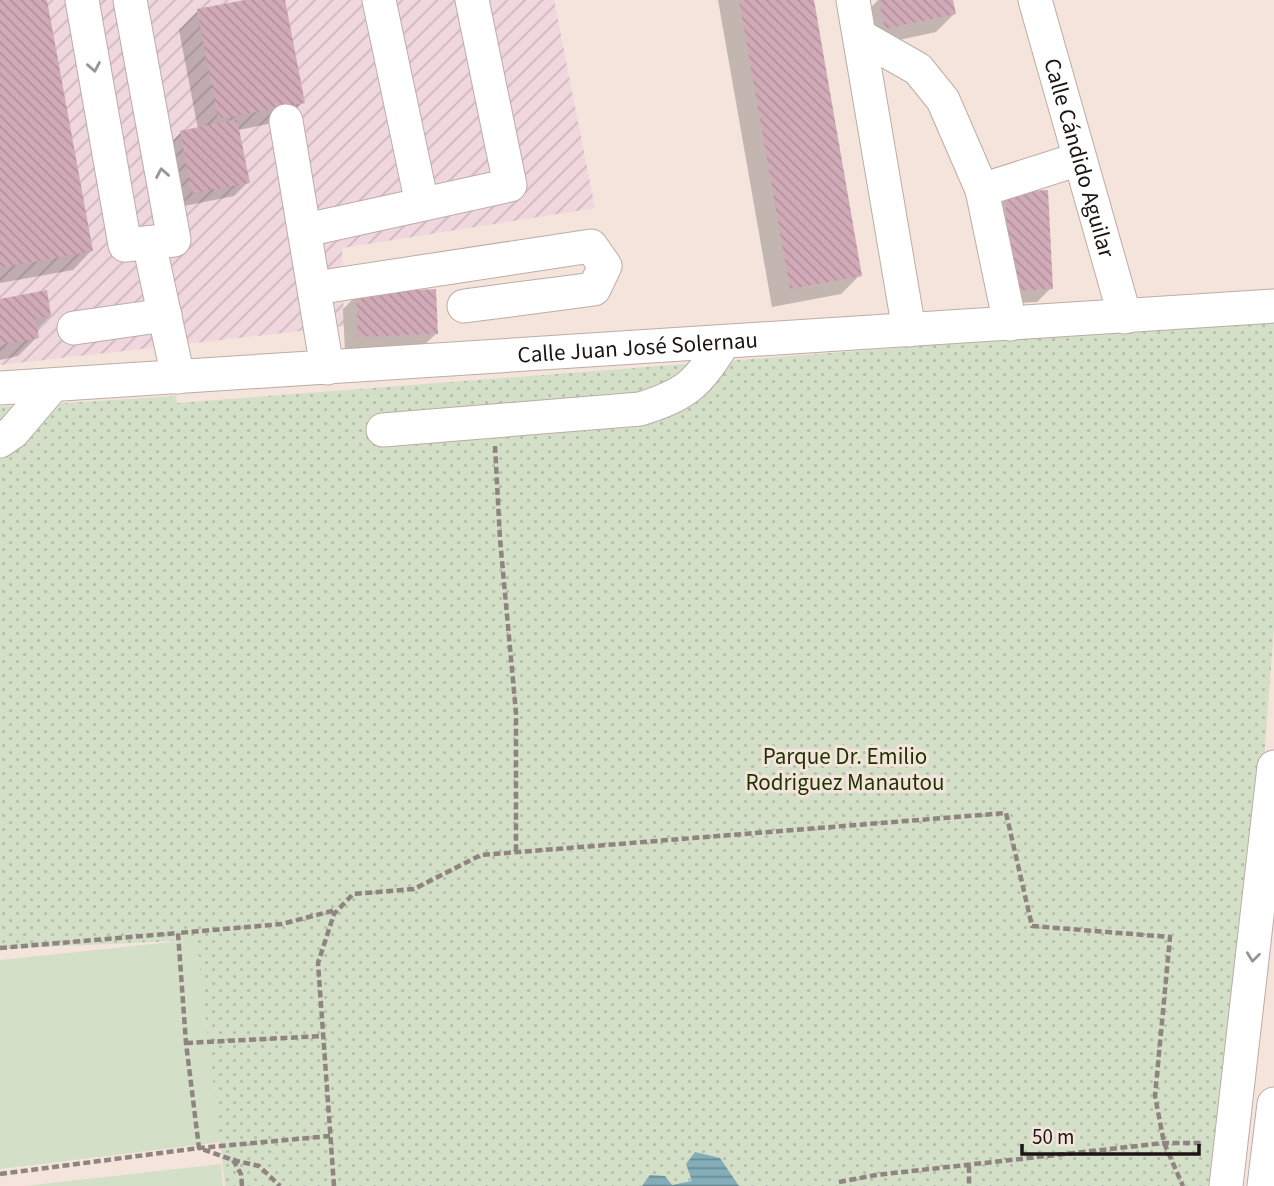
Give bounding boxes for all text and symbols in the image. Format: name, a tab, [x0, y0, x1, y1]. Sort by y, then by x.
street label: Calle Cándido Aguilar	[1035, 54, 1124, 262]
one-way arrow	[86, 61, 101, 73]
one-way arrow	[155, 167, 170, 179]
street label: Calle Juan José Solernau	[517, 323, 759, 372]
park label: Parque Dr. Emilio Rodriguez Manautou	[745, 740, 945, 799]
one-way arrow	[1246, 951, 1261, 963]
scale bar	[1022, 1112, 1199, 1156]
text: 50 m	[1032, 1122, 1074, 1152]

